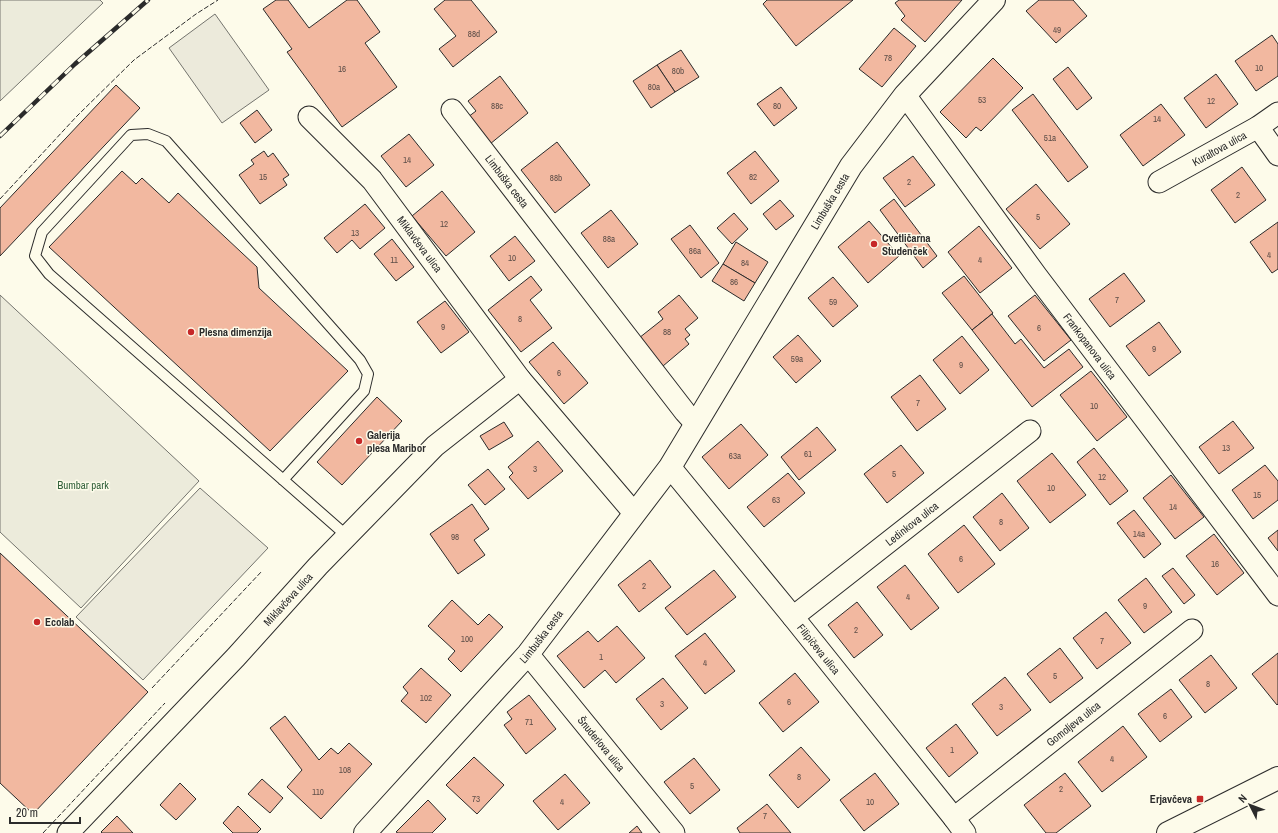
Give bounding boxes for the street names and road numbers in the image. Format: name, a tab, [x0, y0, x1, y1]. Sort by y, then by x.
street label: Kuraltova ulica	[1190, 128, 1249, 169]
street label: Limbuška cesta	[482, 152, 532, 211]
street label: Limbuška cesta	[807, 171, 852, 232]
street label: Miklavčeva ulica	[394, 213, 445, 275]
street label: Frankopanova ulica	[1060, 310, 1119, 382]
street label: Ledinkova ulica	[883, 499, 941, 549]
street label: Miklavčeva ulica	[260, 570, 316, 629]
street label: Limbuška cesta	[516, 607, 566, 666]
street label: Filipičeva ulica	[794, 621, 843, 677]
street label: Gomoljeva ulica	[1043, 698, 1103, 749]
street label: Šnuderlova ulica	[575, 713, 628, 774]

